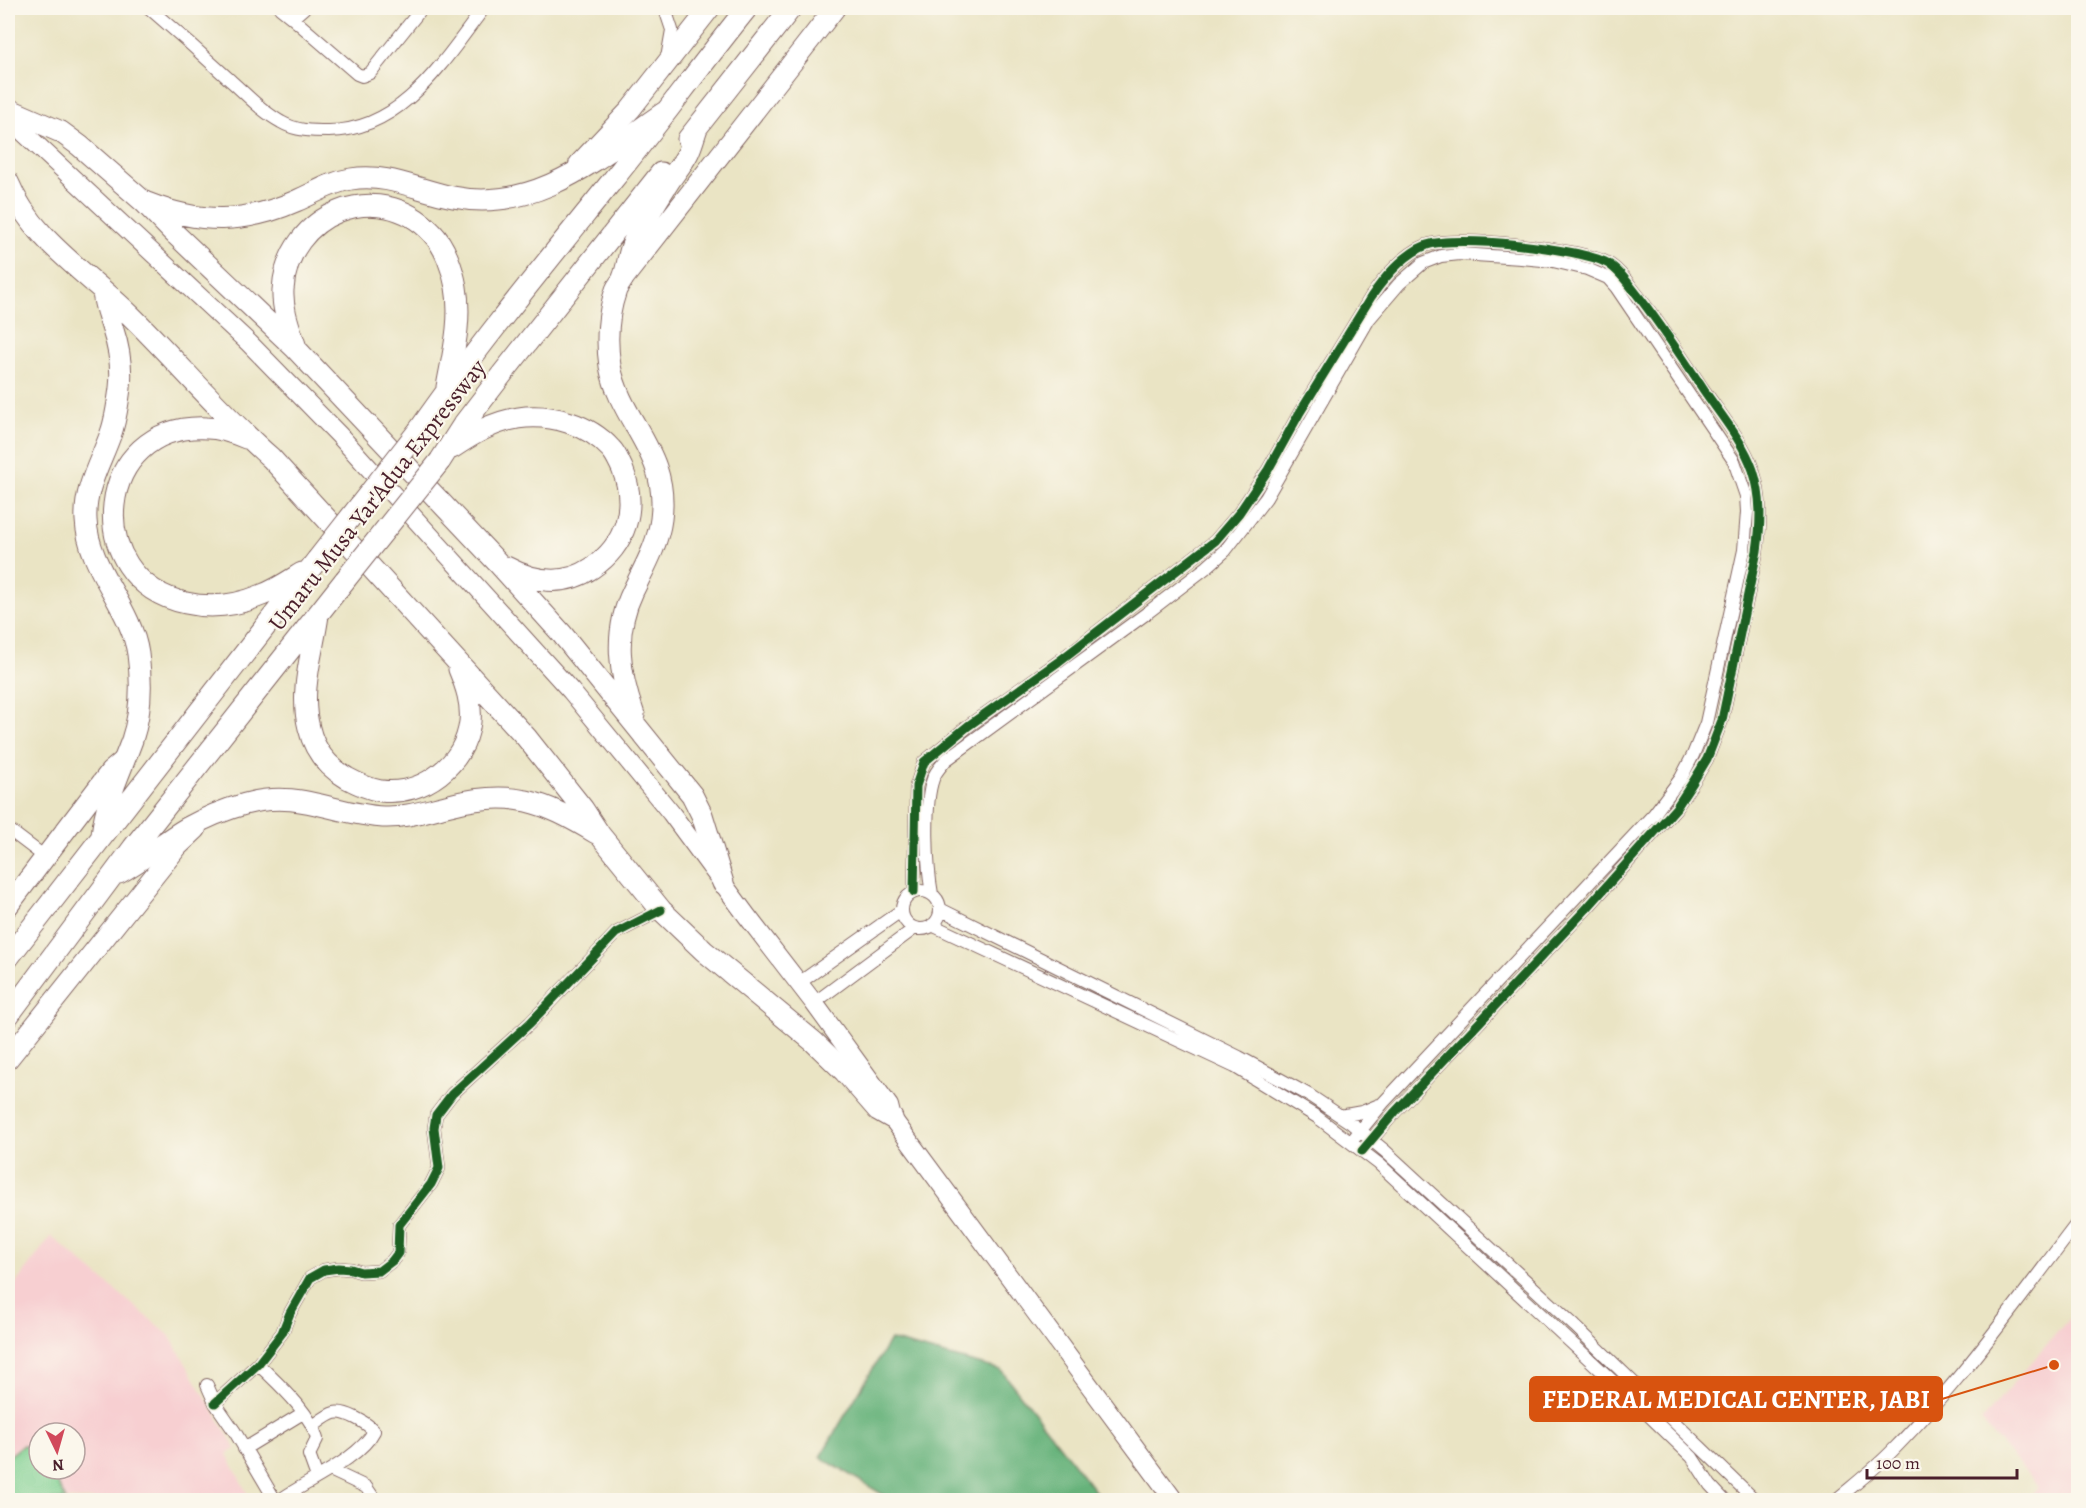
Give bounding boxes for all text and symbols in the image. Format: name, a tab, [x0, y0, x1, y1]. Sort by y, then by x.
street label: Umaru Musa Yar'Adua Expressway	[261, 352, 493, 638]
callout: FEDERAL MEDICAL CENTER, JABI	[1530, 1377, 1942, 1421]
text: FEDERAL MEDICAL CENTER, JABI	[1542, 1382, 1930, 1417]
north arrow	[27, 1421, 87, 1481]
scale bar	[1867, 1442, 2017, 1480]
text: 100 m	[1876, 1451, 1920, 1475]
text: N	[51, 1453, 65, 1476]

